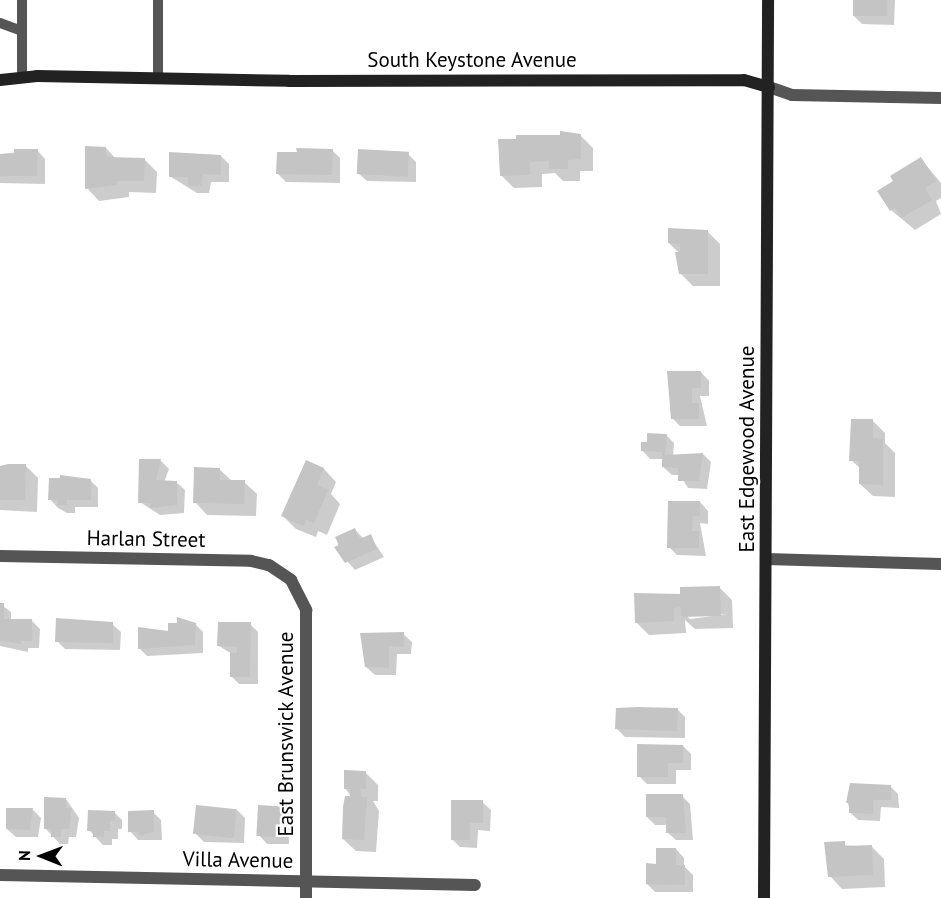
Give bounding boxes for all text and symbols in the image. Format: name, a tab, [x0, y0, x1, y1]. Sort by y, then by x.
street label: South Keystone Avenue	[367, 47, 577, 73]
street label: East Edgewood Avenue	[734, 345, 760, 553]
street label: Harlan Street	[86, 525, 206, 553]
street label: East Brunswick Avenue	[273, 631, 299, 837]
north arrow	[12, 826, 72, 886]
street label: Villa Avenue	[182, 846, 294, 874]
text: N	[14, 850, 34, 861]

